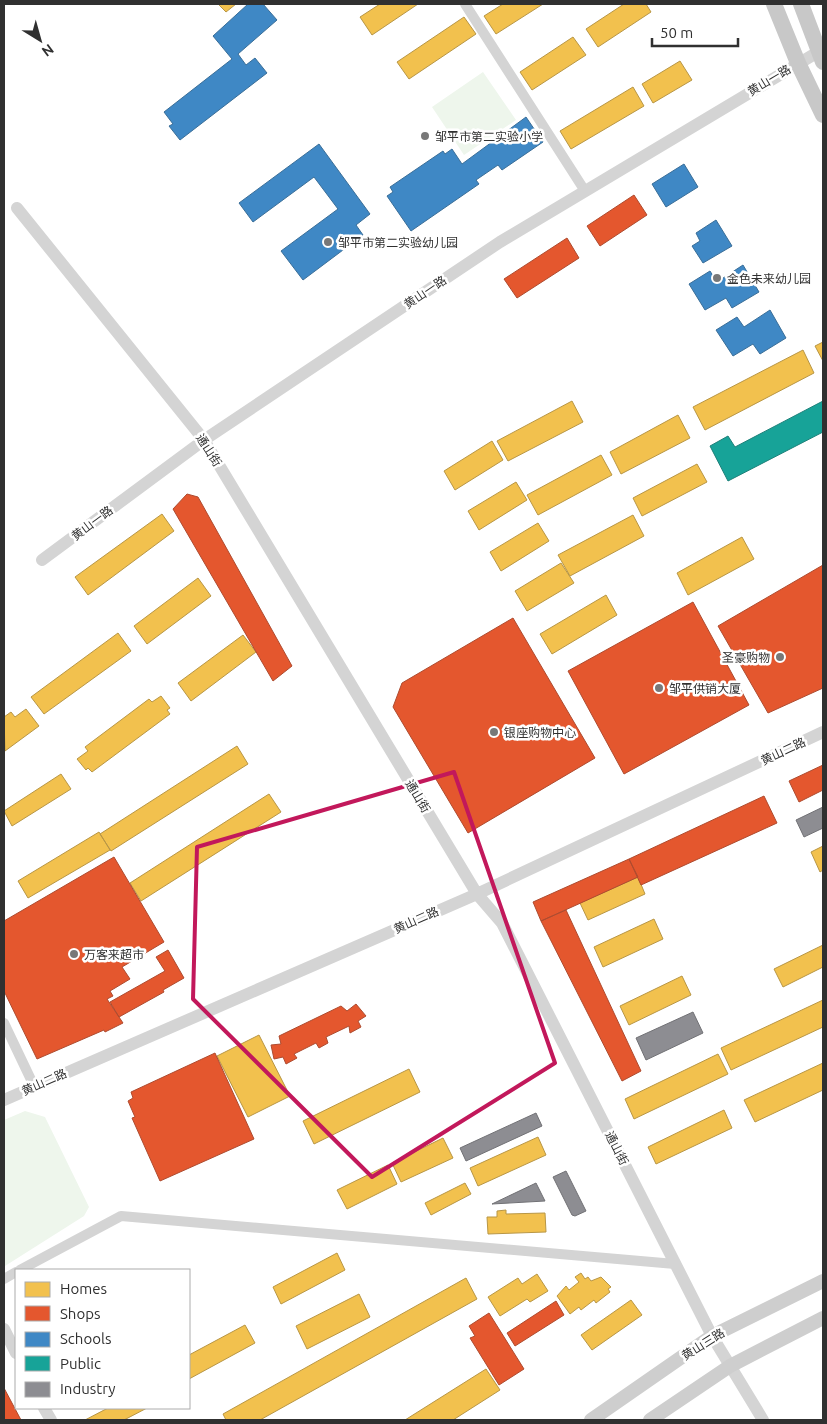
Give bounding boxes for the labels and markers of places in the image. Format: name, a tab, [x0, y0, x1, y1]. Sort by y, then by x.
marker: 邹平市第二实验小学	[419, 130, 431, 142]
place label: 邹平市第二实验小学	[435, 130, 543, 143]
marker: 邹平市第二实验幼儿园	[322, 236, 334, 248]
place label: 邹平市第二实验幼儿园	[338, 236, 458, 249]
marker: 金色未来幼儿园	[711, 272, 723, 284]
place label: 金色未来幼儿园	[727, 272, 811, 285]
place label: 圣豪购物	[722, 651, 770, 664]
marker: 圣豪购物	[774, 651, 786, 663]
marker: 邹平供销大厦	[653, 682, 665, 694]
place label: 邹平供销大厦	[669, 682, 741, 695]
marker: 银座购物中心	[488, 726, 500, 738]
place label: 银座购物中心	[504, 726, 576, 739]
marker: 万客来超市	[68, 948, 80, 960]
place label: 万客来超市	[84, 948, 144, 961]

